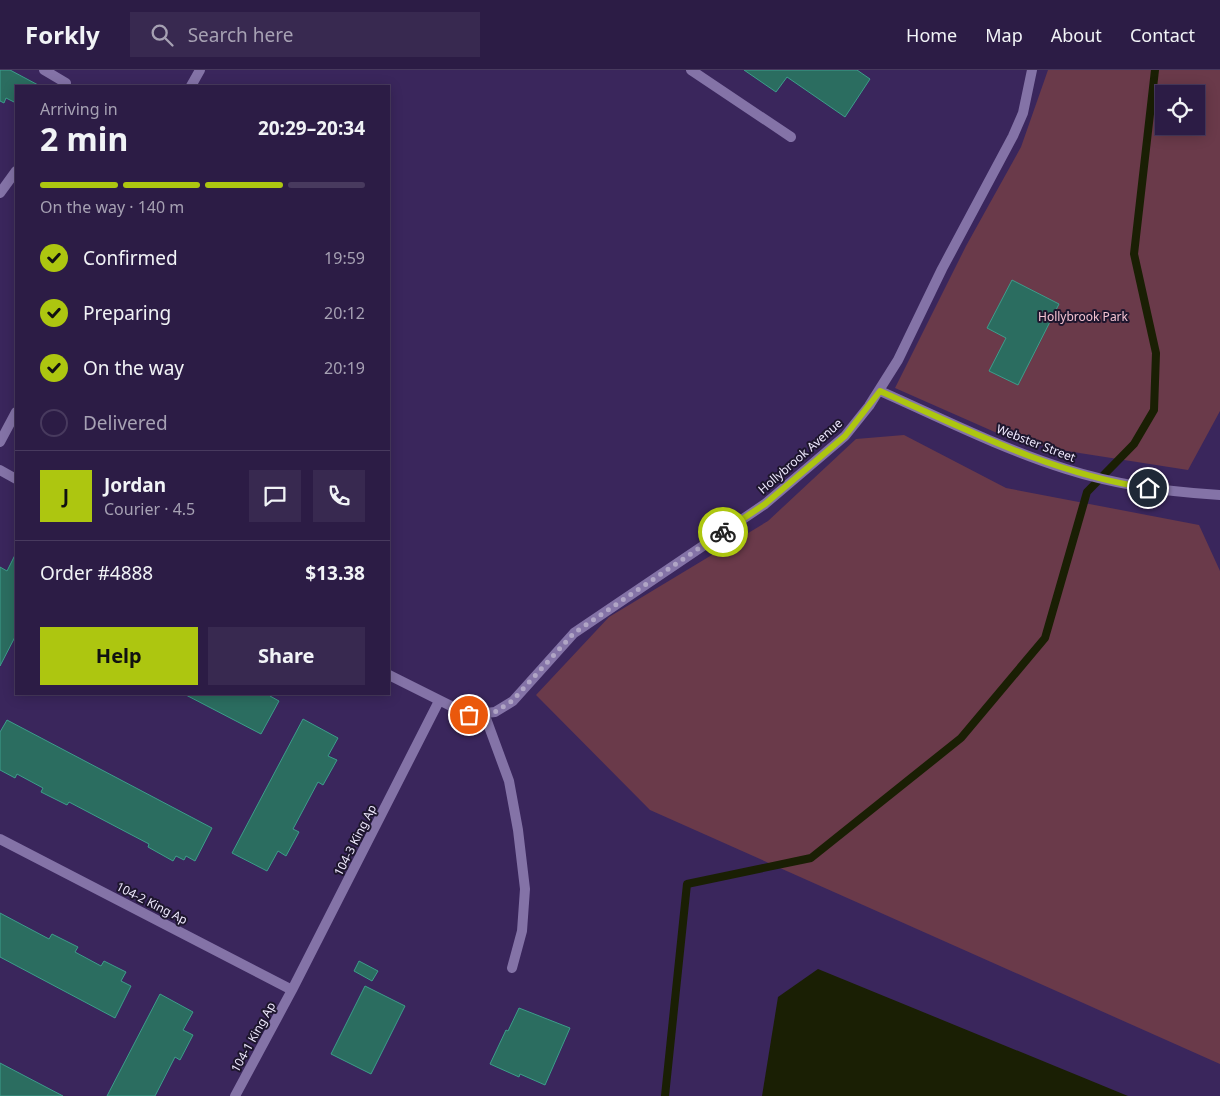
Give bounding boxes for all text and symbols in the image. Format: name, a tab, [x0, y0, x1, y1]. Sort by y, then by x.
search box	[130, 12, 480, 57]
text: Forkly	[25, 18, 100, 51]
icon: search	[148, 21, 176, 49]
text: Search here	[188, 22, 293, 48]
text: Home	[906, 23, 957, 47]
text: Map	[985, 23, 1023, 47]
text: About	[1051, 23, 1102, 47]
text: Contact	[1130, 23, 1195, 47]
map controls	[1155, 85, 1205, 135]
button: locate	[1155, 85, 1205, 135]
text: Arriving in	[40, 98, 118, 120]
text: 20:29–20:34	[258, 115, 365, 141]
text: 2 min	[40, 117, 128, 160]
text: On the way · 140 m	[40, 196, 184, 218]
icon: check	[40, 244, 68, 272]
text: Confirmed	[83, 245, 178, 271]
text: 19:59	[324, 247, 365, 269]
icon: check	[40, 299, 68, 327]
text: Preparing	[83, 300, 171, 326]
text: 20:12	[324, 302, 365, 324]
park label: Hollybrook Park	[1038, 308, 1129, 325]
icon: check	[40, 354, 68, 382]
text: On the way	[83, 355, 184, 381]
text: 20:19	[324, 357, 365, 379]
text: Delivered	[83, 410, 168, 436]
street label: Hollybrook Avenue	[754, 414, 846, 497]
street label: Webster Street	[994, 420, 1079, 466]
pin	[1127, 467, 1169, 509]
button: chat	[249, 470, 301, 522]
button: phone	[313, 470, 365, 522]
text: Jordan	[104, 472, 166, 498]
icon: home	[1134, 474, 1162, 502]
text: J	[63, 483, 69, 509]
text: Courier · 4.5	[104, 498, 195, 520]
courier	[698, 507, 748, 557]
icon: bike	[709, 518, 737, 546]
text: Order #4888	[40, 560, 153, 586]
text: $13.38	[305, 560, 365, 586]
button: Help	[40, 627, 198, 685]
button: Share	[208, 627, 365, 685]
pin	[448, 694, 490, 736]
icon: bag	[455, 701, 483, 729]
street label: 104-3 King Ap	[330, 801, 380, 879]
street label: 104-2 King Ap	[113, 878, 191, 928]
street label: 104-1 King Ap	[227, 999, 279, 1075]

